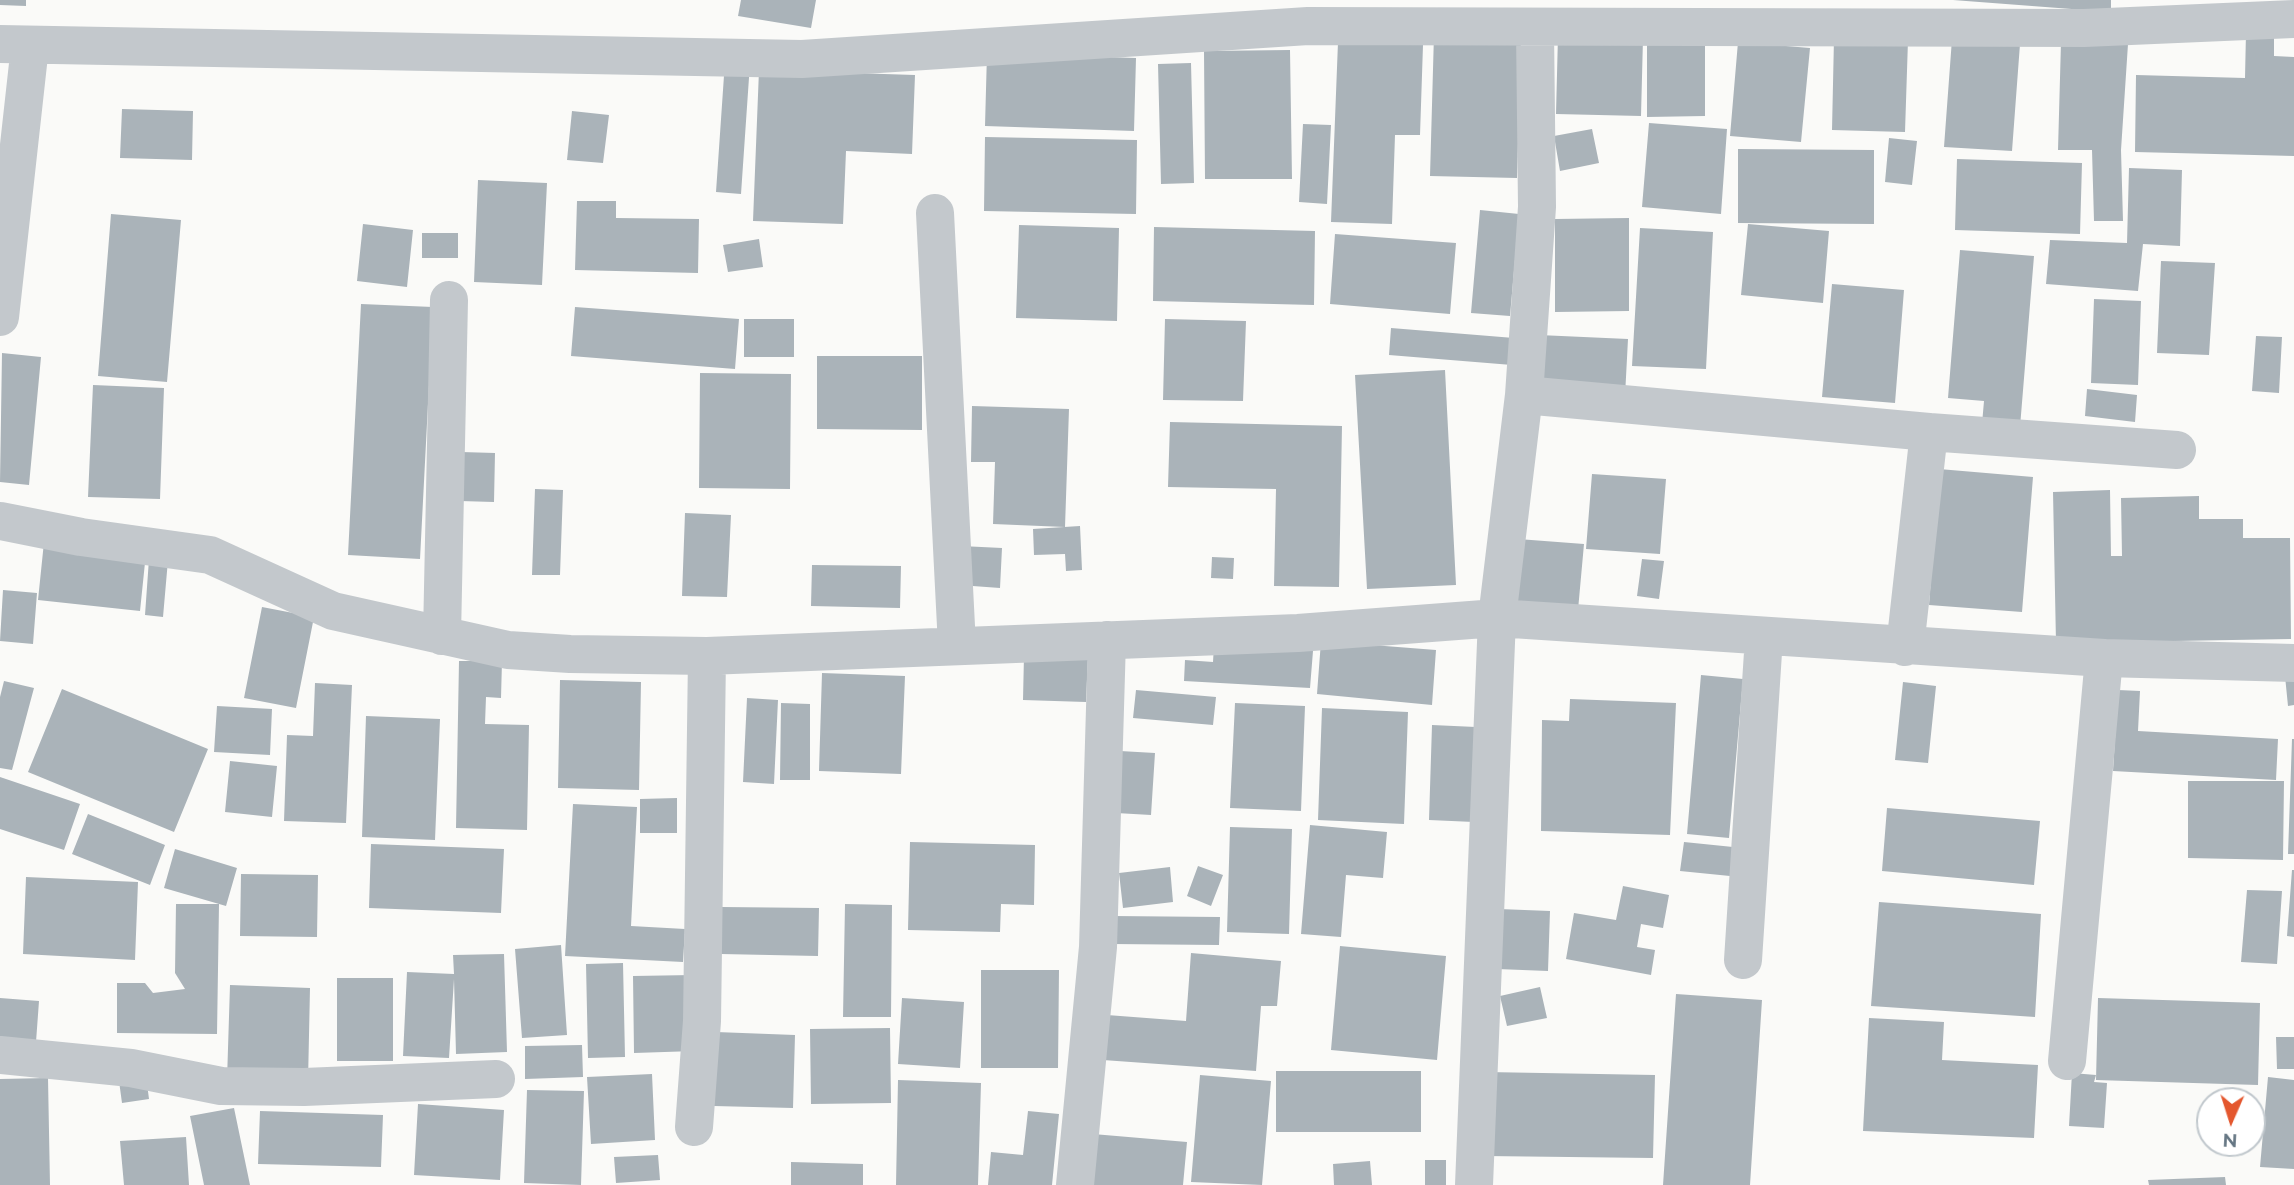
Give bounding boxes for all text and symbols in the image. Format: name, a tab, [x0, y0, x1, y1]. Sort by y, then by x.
north arrow	[2196, 1087, 2266, 1157]
text: N	[2222, 1130, 2238, 1152]

